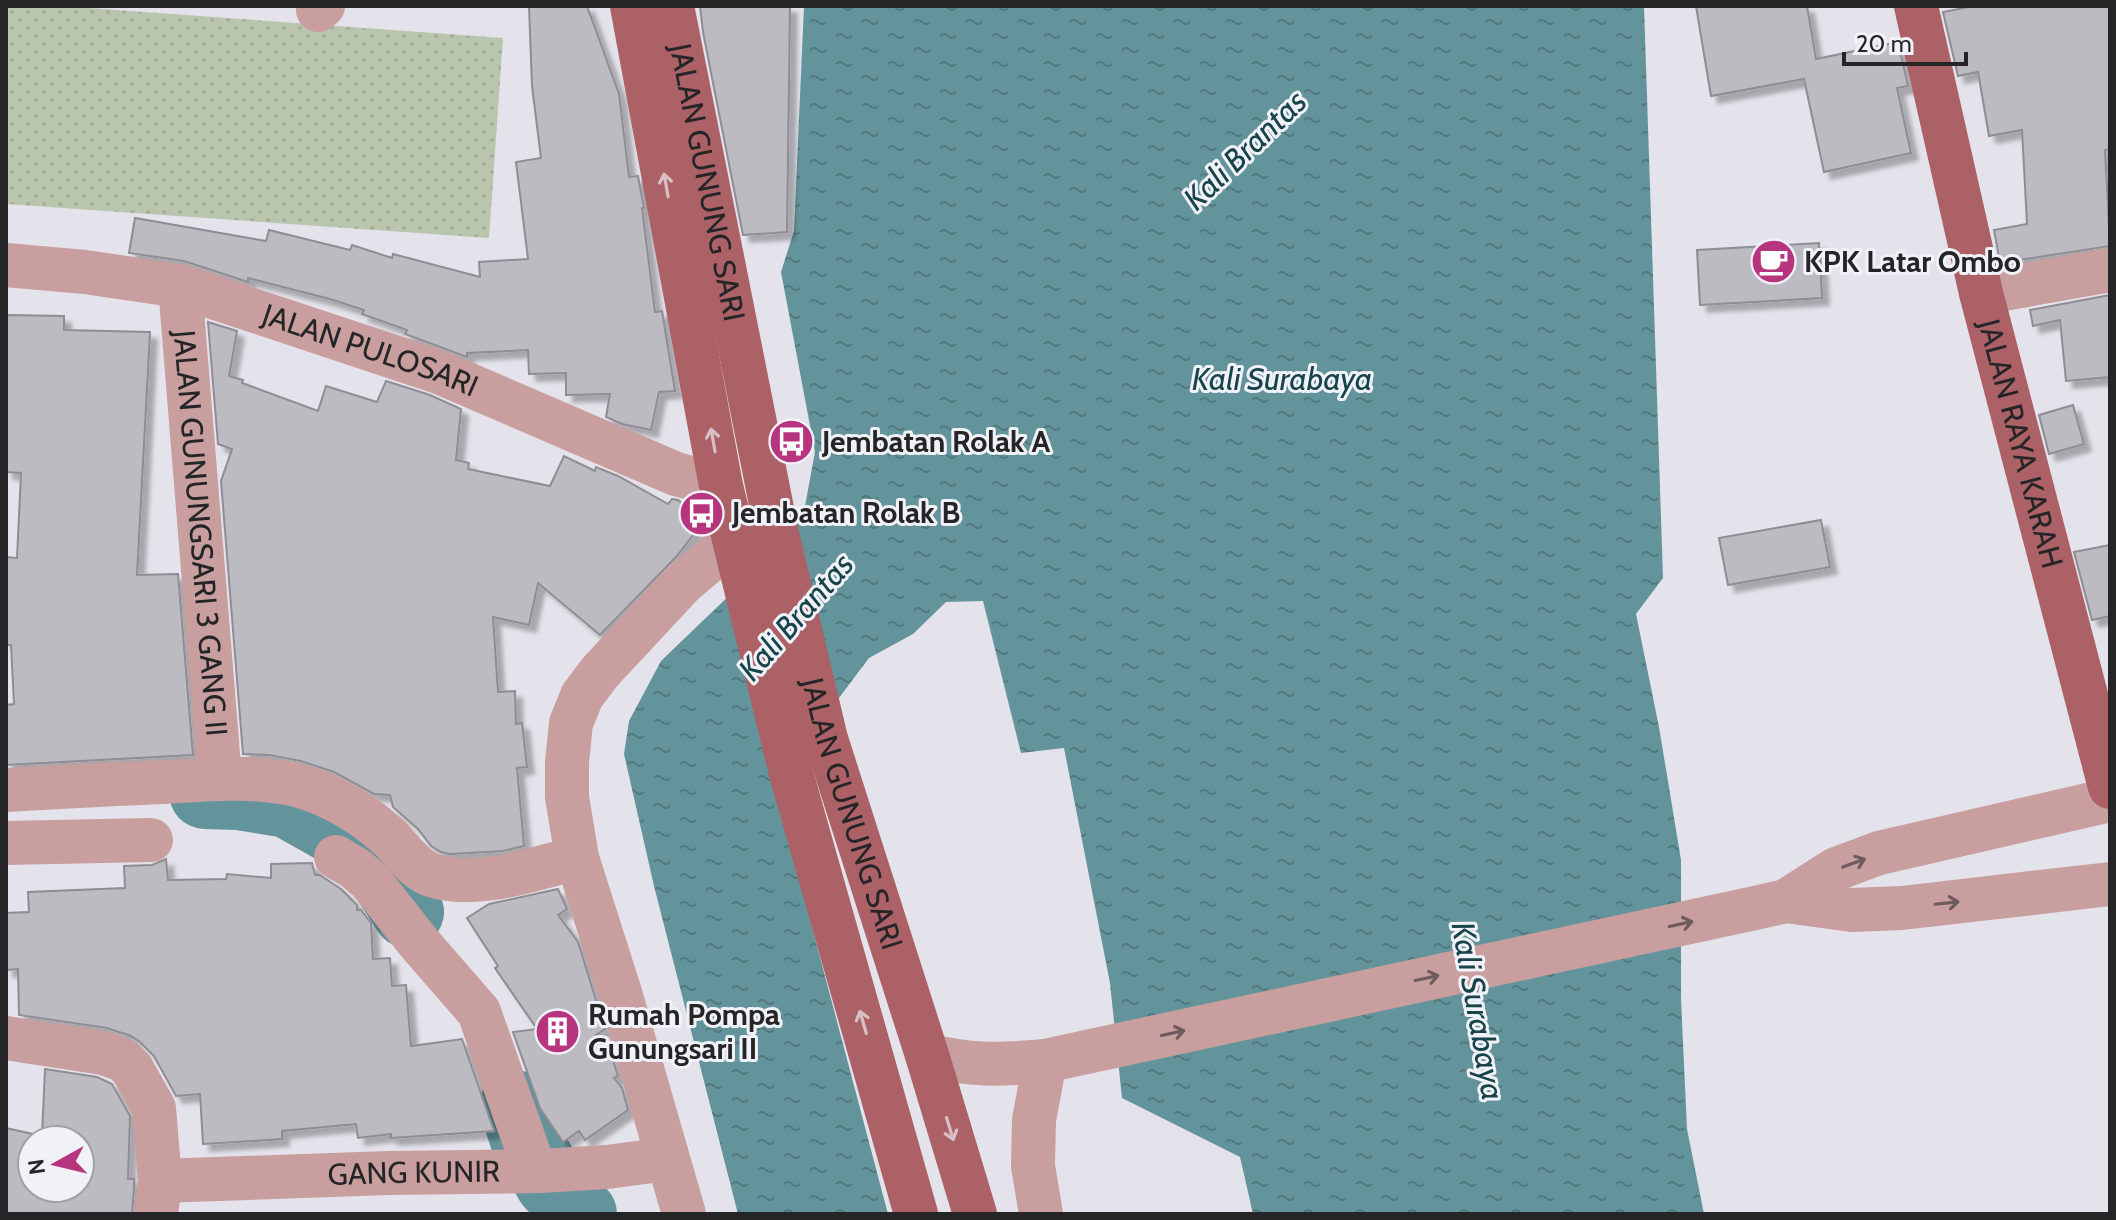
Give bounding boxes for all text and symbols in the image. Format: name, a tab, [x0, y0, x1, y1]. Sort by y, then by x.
scale bar	[1844, 16, 1966, 66]
text: 20 m	[1856, 29, 1912, 58]
street label: JALAN GUNUNG SARI	[662, 39, 753, 324]
water label: Kali Brantas	[1175, 81, 1314, 218]
one-way arrow	[657, 172, 672, 198]
cafe icon: KPK Latar Ombo	[1749, 238, 1797, 286]
place label: KPK Latar Ombo	[1804, 243, 2021, 280]
street label: JALAN PULOSARI	[257, 295, 484, 405]
street label: JALAN RAYA KARAH	[1970, 314, 2071, 572]
street label: JALAN GUNUNGSARI 3 GANG II	[166, 328, 235, 738]
water label: Kali Surabaya	[1192, 359, 1372, 398]
bus stop icon: Jembatan Rolak A	[767, 418, 815, 466]
place label: Jembatan Rolak A	[821, 423, 1050, 460]
one-way arrow	[704, 428, 719, 454]
bus stop icon: Jembatan Rolak B	[677, 489, 725, 537]
place label: Jembatan Rolak B	[731, 494, 960, 531]
water label: Kali Brantas	[730, 545, 861, 688]
street label: JALAN GUNUNG SARI	[794, 673, 911, 954]
one-way arrow	[1841, 854, 1866, 869]
one-way arrow	[1933, 895, 1960, 910]
one-way arrow	[1668, 916, 1694, 931]
water label: Kali Surabaya	[1444, 919, 1513, 1103]
one-way arrow	[1414, 970, 1439, 985]
place label: Rumah Pompa Gunungsari II	[588, 996, 780, 1067]
building icon: Rumah Pompa Gunungsari II	[533, 1008, 581, 1056]
one-way arrow	[855, 1010, 870, 1036]
one-way arrow	[1160, 1025, 1185, 1040]
one-way arrow	[943, 1117, 958, 1142]
north arrow	[16, 1124, 96, 1204]
street label: GANG KUNIR	[327, 1153, 500, 1193]
text: N	[22, 1157, 51, 1176]

